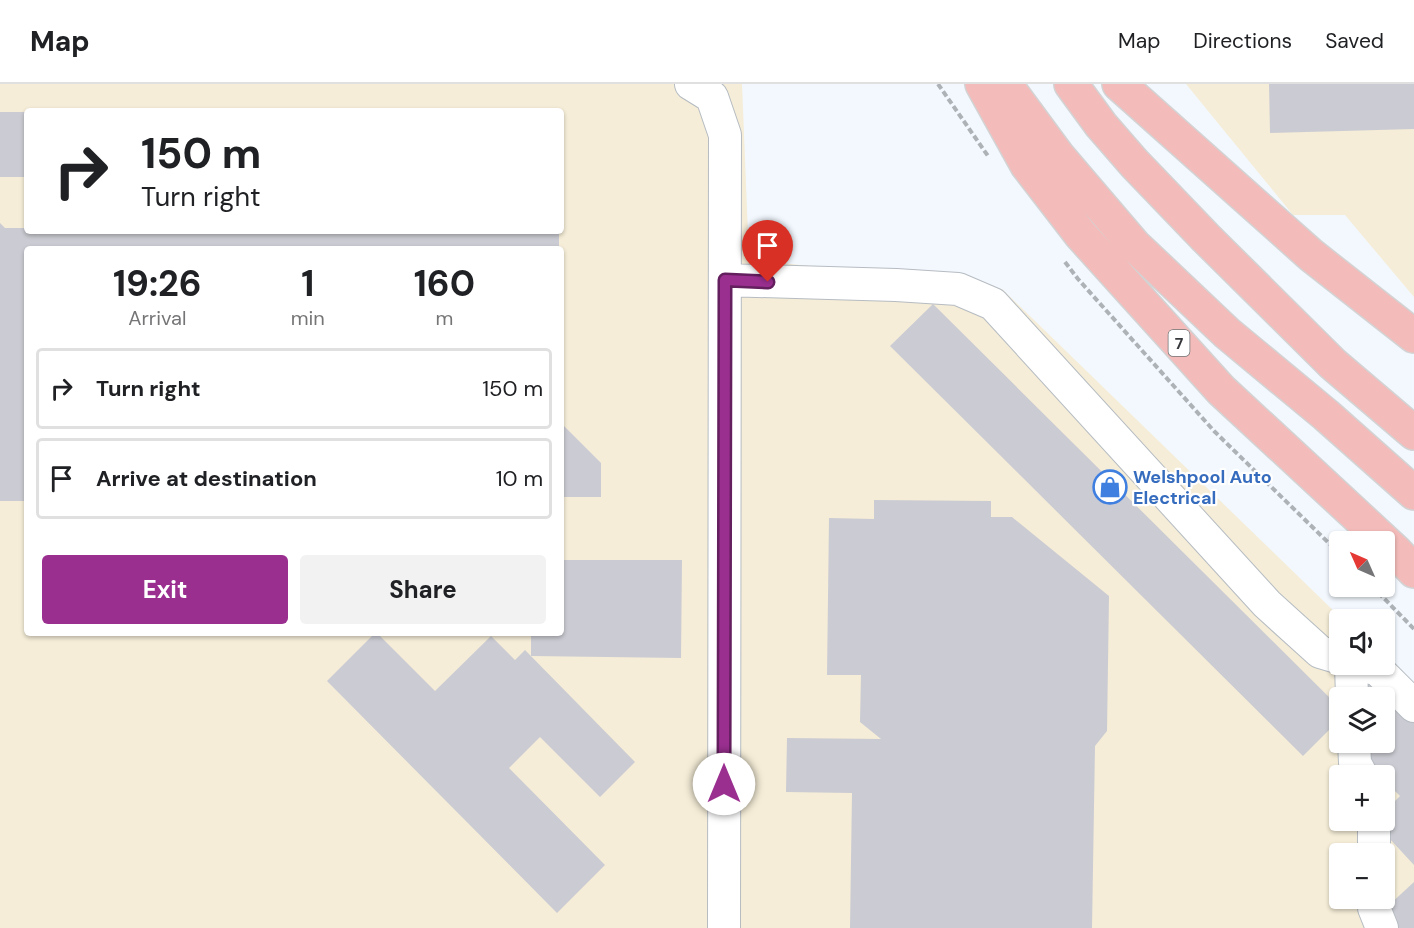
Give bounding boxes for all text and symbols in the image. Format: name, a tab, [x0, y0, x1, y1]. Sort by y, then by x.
text: Map	[30, 23, 90, 60]
text: Map	[1118, 27, 1160, 55]
text: Directions	[1193, 27, 1292, 55]
text: Saved	[1325, 27, 1384, 55]
text: 150 m	[141, 126, 261, 181]
icon: right	[42, 132, 120, 210]
text: Turn right	[141, 179, 261, 214]
pin	[742, 220, 793, 282]
icon: arrive	[751, 229, 784, 262]
text: 19:26	[113, 260, 202, 307]
text: 1	[301, 260, 314, 307]
text: 160	[414, 260, 475, 307]
text: Arrival	[128, 305, 186, 331]
text: min	[291, 305, 325, 331]
text: m	[435, 305, 453, 331]
road number: 7	[1168, 330, 1190, 356]
icon: right	[45, 372, 78, 405]
text: Turn right	[96, 374, 201, 403]
text: 150 m	[482, 374, 543, 403]
icon: arrive	[45, 462, 78, 495]
text: Arrive at destination	[96, 464, 317, 493]
text: 10 m	[496, 464, 543, 493]
place label: Welshpool Auto Electrical	[1133, 465, 1272, 510]
shop icon: Welshpool Auto Electrical	[1092, 469, 1128, 505]
north arrow	[1329, 531, 1395, 597]
map controls	[1329, 531, 1395, 909]
button: Exit	[42, 555, 288, 624]
button: Share	[300, 555, 546, 624]
button: sound	[1329, 609, 1395, 675]
button: layers	[1329, 687, 1395, 753]
position arrow	[692, 752, 756, 816]
button: +	[1329, 765, 1395, 831]
button: −	[1329, 843, 1395, 909]

